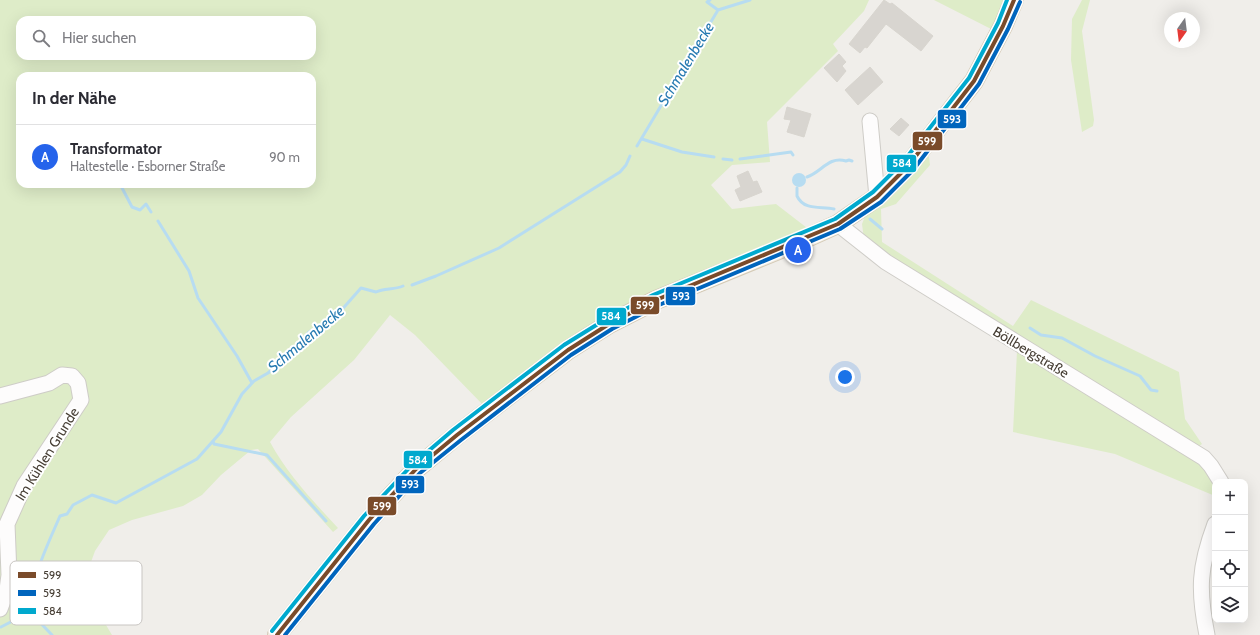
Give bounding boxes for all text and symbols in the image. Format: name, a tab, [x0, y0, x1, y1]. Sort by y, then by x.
north arrow	[1164, 12, 1200, 48]
search box	[16, 16, 316, 60]
water label: Schmalenbecke	[654, 19, 718, 109]
icon: search	[30, 27, 52, 49]
text: Hier suchen	[62, 29, 137, 47]
text: In der Nähe	[32, 88, 116, 108]
line badge: 593	[937, 109, 967, 129]
text: 593	[943, 112, 961, 126]
line badge: 599	[912, 131, 943, 151]
text: 599	[918, 134, 936, 148]
text: Transformator	[70, 140, 162, 158]
text: A	[41, 149, 49, 165]
text: 90 m	[269, 149, 300, 165]
line badge: 584	[886, 154, 917, 173]
text: 584	[892, 156, 912, 170]
text: Haltestelle · Esborner Straße	[70, 158, 225, 174]
pin: A	[785, 235, 811, 265]
line badge: 593	[665, 286, 696, 306]
text: 593	[672, 289, 690, 303]
line badge: 599	[630, 296, 660, 315]
text: 599	[636, 298, 654, 312]
water label: Schmalenbecke	[264, 302, 348, 376]
line badge: 584	[596, 307, 627, 326]
text: 584	[601, 309, 621, 323]
street label: Böllbergstraße	[990, 322, 1072, 382]
your location	[835, 367, 855, 387]
street label: Im Kühlen Grunde	[11, 404, 83, 504]
line badge: 584	[403, 450, 433, 469]
text: 584	[408, 453, 428, 467]
line badge: 593	[395, 475, 425, 494]
text: 593	[401, 477, 419, 491]
map controls	[1212, 479, 1248, 623]
button: +	[1212, 479, 1248, 515]
line badge: 599	[367, 496, 397, 516]
text: 599	[373, 499, 391, 513]
button: −	[1212, 515, 1248, 551]
button: locate	[1212, 551, 1248, 587]
legend	[10, 561, 142, 625]
text: 599	[43, 568, 61, 582]
text: 593	[43, 586, 61, 600]
button: layers	[1212, 587, 1248, 623]
text: 584	[43, 604, 63, 618]

